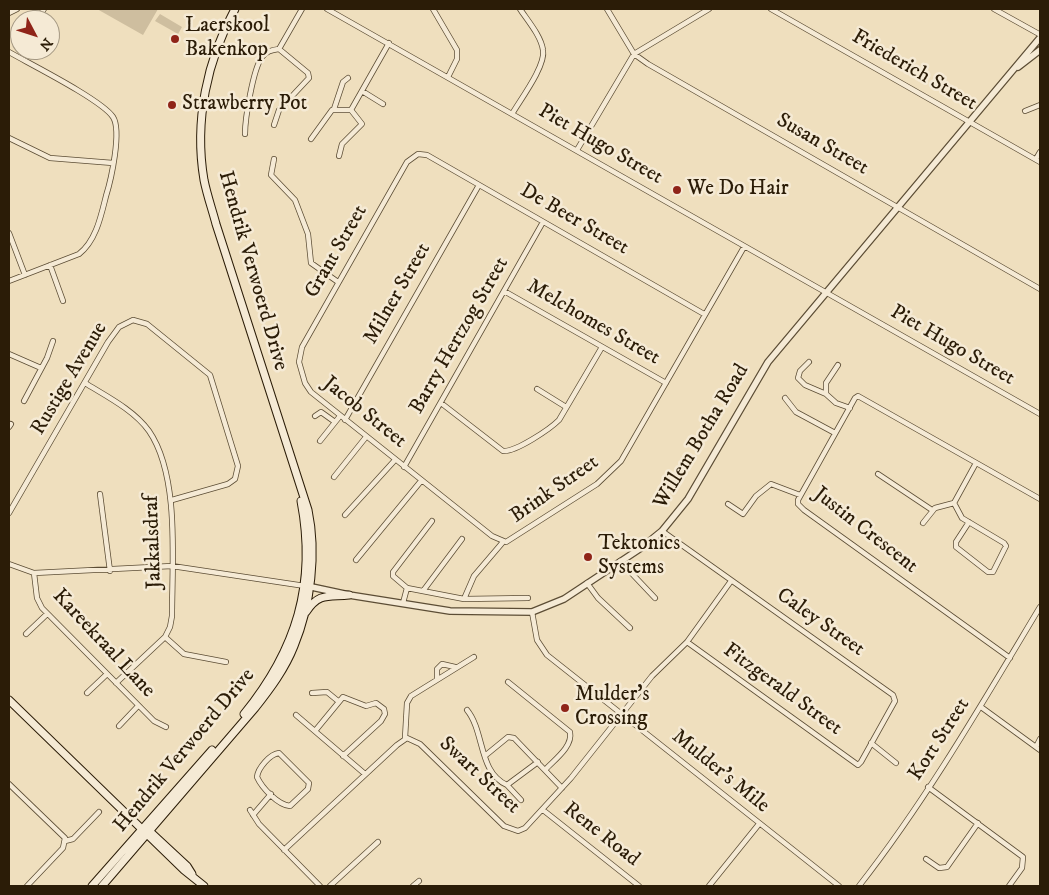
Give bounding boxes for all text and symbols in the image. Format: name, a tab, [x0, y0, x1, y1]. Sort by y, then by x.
north arrow	[10, 10, 60, 60]
place label: Laerskool Bakenkop	[185, 14, 269, 64]
street label: Friederich Street	[847, 25, 981, 117]
marker: Laerskool Bakenkop	[169, 33, 181, 45]
text: N	[35, 34, 56, 54]
place label: Strawberry Pot	[182, 92, 307, 118]
marker: Strawberry Pot	[166, 99, 178, 111]
street label: Piet Hugo Street	[533, 99, 667, 191]
street label: Susan Street	[771, 109, 873, 181]
street label: Hendrik Verwoerd Drive	[211, 168, 293, 374]
place label: We Do Hair	[687, 177, 789, 203]
street label: De Beer Street	[515, 179, 633, 261]
marker: We Do Hair	[671, 184, 683, 196]
street label: Grant Street	[300, 201, 374, 303]
street label: Milner Street	[359, 239, 437, 349]
street label: Barry Hertzog Street	[405, 253, 515, 419]
street label: Melchomes Street	[522, 275, 664, 371]
street label: Piet Hugo Street	[885, 300, 1019, 392]
street label: Rustige Avenue	[26, 318, 114, 440]
street label: Willem Botha Road	[649, 360, 755, 514]
street label: Jacob Street	[317, 372, 411, 454]
street label: Brink Street	[506, 450, 604, 530]
street label: Justin Crescent	[808, 482, 922, 580]
street label: Jakkalsdraf	[140, 495, 168, 589]
place label: Tektonics Systems	[598, 532, 680, 582]
marker: Tektonics Systems	[582, 551, 594, 563]
street label: Caley Street	[771, 583, 869, 663]
street label: Kareekraal Lane	[46, 584, 160, 704]
street label: Fitzgerald Street	[718, 638, 846, 742]
street label: Hendrik Verwoerd Drive	[109, 664, 261, 838]
place label: Mulder's Crossing	[575, 683, 649, 733]
street label: Kort Street	[904, 694, 976, 786]
marker: Mulder's Crossing	[559, 702, 571, 714]
street label: Mulder's Mile	[666, 725, 774, 819]
street label: Swart Street	[433, 732, 525, 820]
street label: Rene Road	[558, 797, 644, 873]

